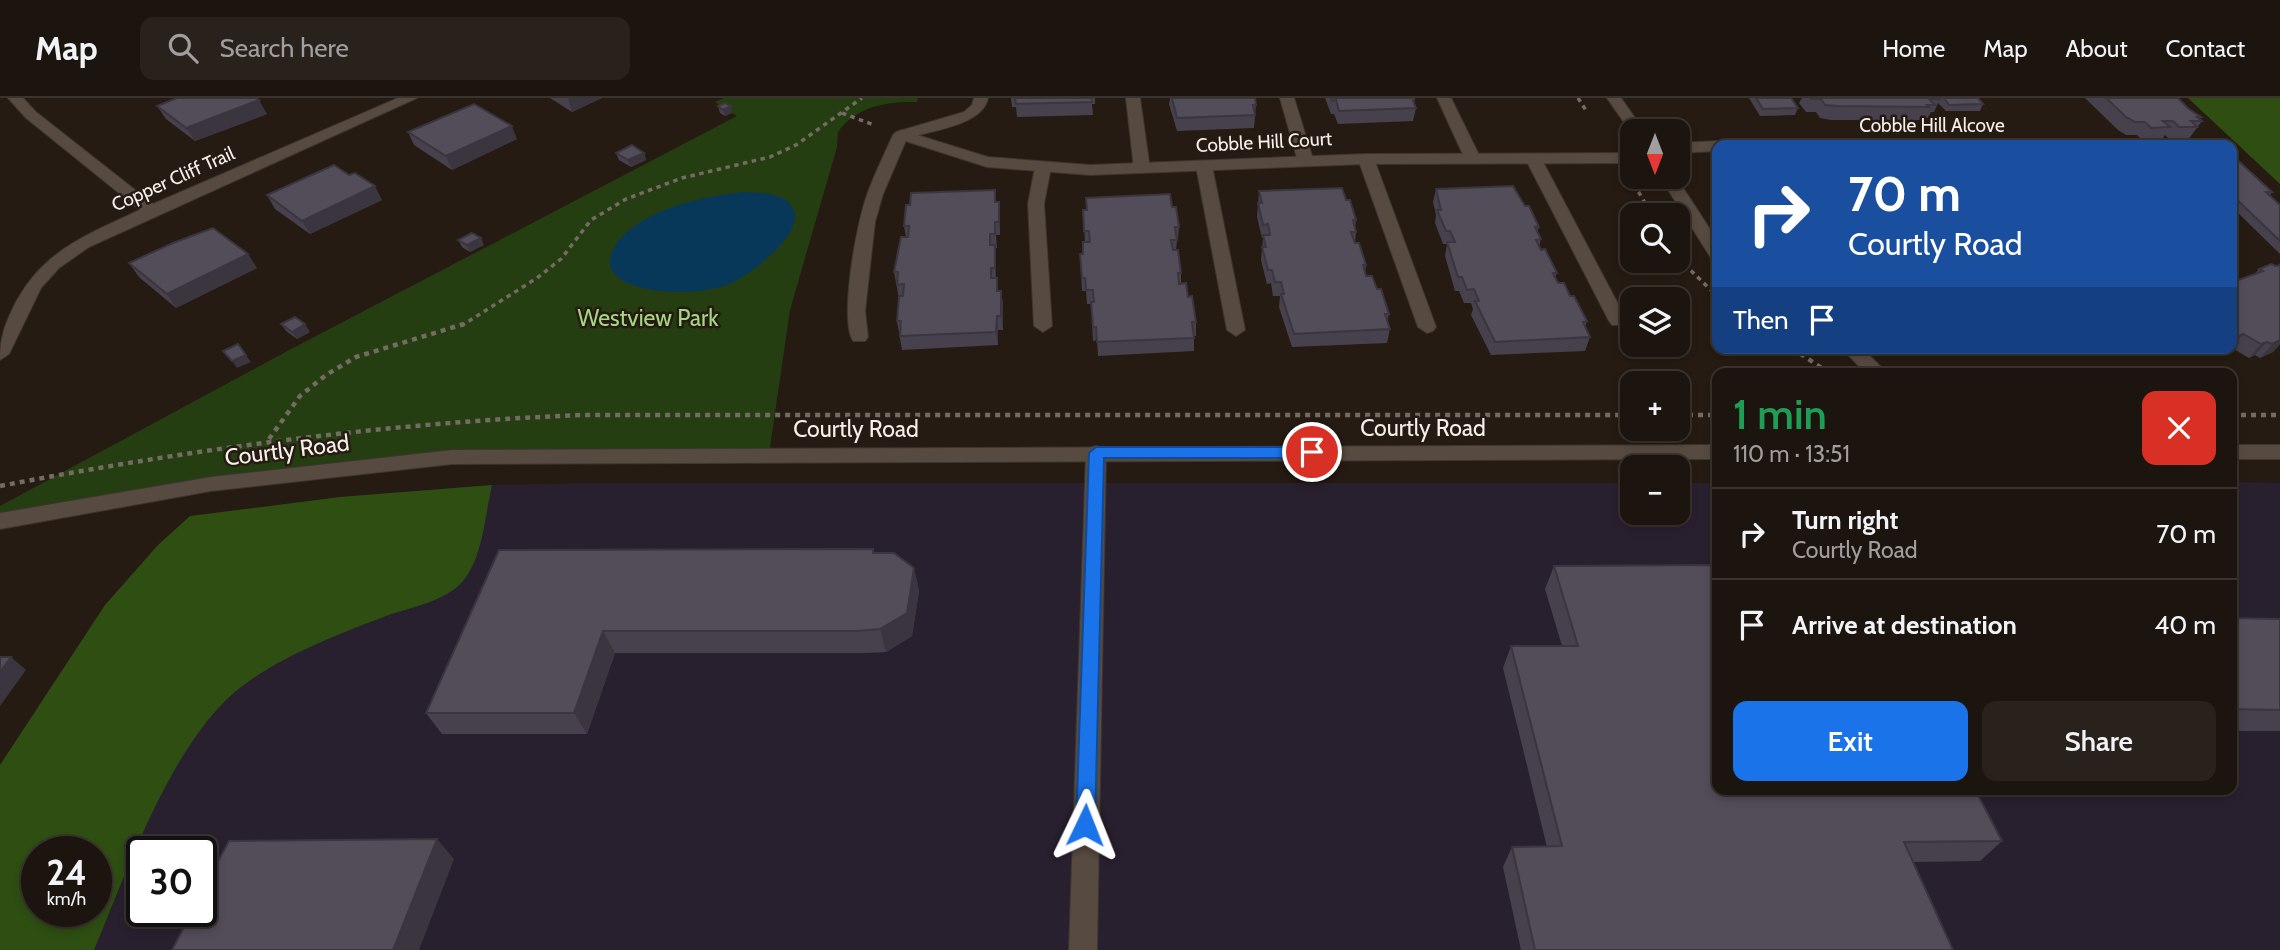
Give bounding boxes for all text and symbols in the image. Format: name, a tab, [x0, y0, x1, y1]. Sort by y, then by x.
search box	[140, 17, 630, 80]
text: Map	[35, 28, 98, 68]
icon: search	[164, 29, 202, 67]
text: Search here	[220, 32, 349, 64]
text: Home	[1882, 34, 1945, 63]
text: Map	[1983, 34, 2028, 63]
text: About	[2066, 34, 2128, 63]
text: Contact	[2166, 34, 2245, 63]
street label: Cobble Hill Alcove	[1859, 114, 2005, 137]
north arrow	[1620, 119, 1690, 189]
map controls	[1620, 119, 1690, 525]
street label: Cobble Hill Court	[1195, 127, 1333, 157]
street label: Copper Cliff Trail	[108, 141, 238, 216]
text: 70 m	[1848, 164, 1961, 223]
icon: right	[1733, 168, 1824, 259]
button: search	[1620, 203, 1690, 273]
text: Courtly Road	[1848, 224, 2023, 263]
button: layers	[1620, 287, 1690, 357]
icon: arrive	[1803, 301, 1841, 339]
park label: Westview Park	[577, 304, 719, 332]
text: Then	[1733, 304, 1789, 336]
button: +	[1620, 371, 1690, 441]
text: 1 min	[1733, 388, 1827, 440]
button: close	[2142, 391, 2216, 465]
street label: Courtly Road	[1360, 414, 1486, 442]
street label: Courtly Road	[793, 415, 919, 443]
pin	[1282, 422, 1342, 482]
street label: Courtly Road	[223, 428, 351, 472]
icon: arrive	[1293, 433, 1331, 471]
text: 110 m · 13:51	[1733, 440, 1850, 468]
button: −	[1620, 455, 1690, 525]
text: Turn right	[1792, 504, 1898, 536]
icon: right	[1733, 515, 1771, 553]
text: 70 m	[2156, 518, 2216, 550]
text: Courtly Road	[1792, 536, 1918, 564]
icon: arrive	[1733, 606, 1771, 644]
text: Arrive at destination	[1792, 609, 2017, 641]
text: 40 m	[2154, 609, 2216, 641]
button: Exit	[1733, 701, 1968, 781]
button: Share	[1982, 701, 2216, 781]
position arrow	[1048, 788, 1122, 862]
speed limit sign: 30	[126, 836, 217, 927]
text: 24	[46, 851, 87, 894]
text: km/h	[47, 888, 86, 910]

